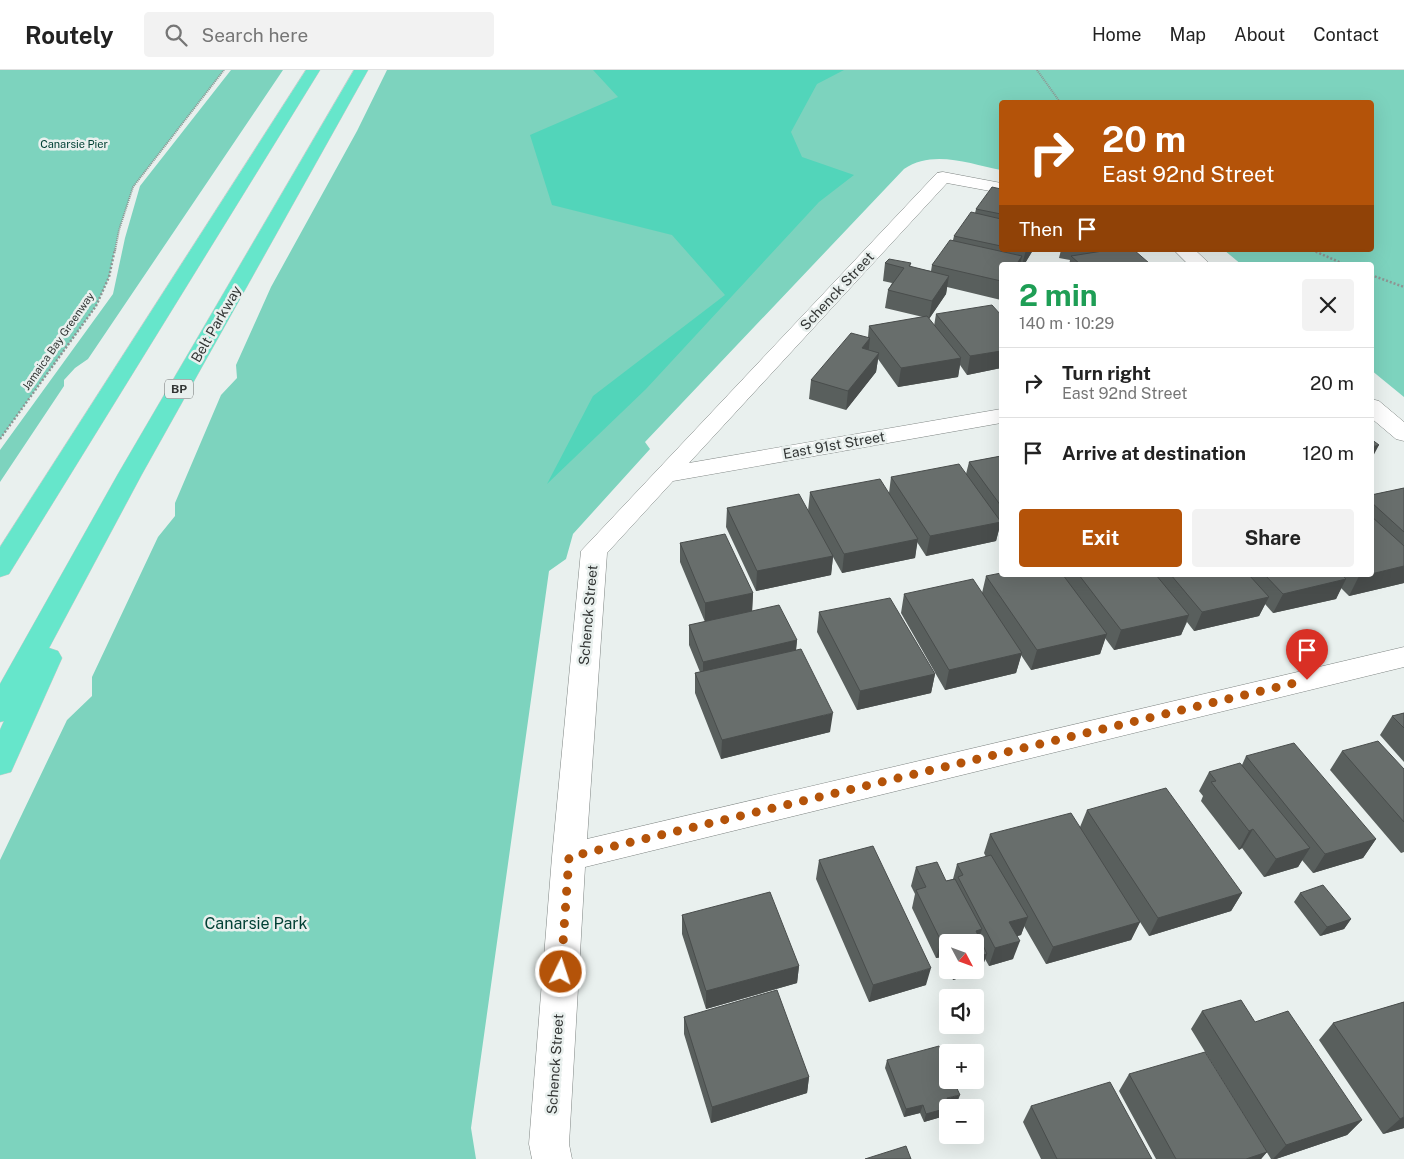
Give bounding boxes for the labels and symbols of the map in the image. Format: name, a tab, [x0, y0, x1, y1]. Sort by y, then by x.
park label: Canarsie Pier	[40, 138, 108, 150]
street label: Schenck Street	[797, 249, 877, 333]
street label: Belt Parkway	[188, 282, 245, 365]
street label: Jamaica Bay Greenway	[20, 290, 96, 392]
road number: BP	[165, 380, 193, 398]
street label: East 91st Street	[782, 428, 886, 462]
street label: Schenck Street	[576, 564, 600, 666]
pin	[1286, 629, 1328, 680]
park label: Canarsie Park	[204, 914, 308, 933]
north arrow	[939, 934, 984, 979]
position arrow	[534, 945, 586, 997]
street label: Schenck Street	[544, 1013, 566, 1115]

